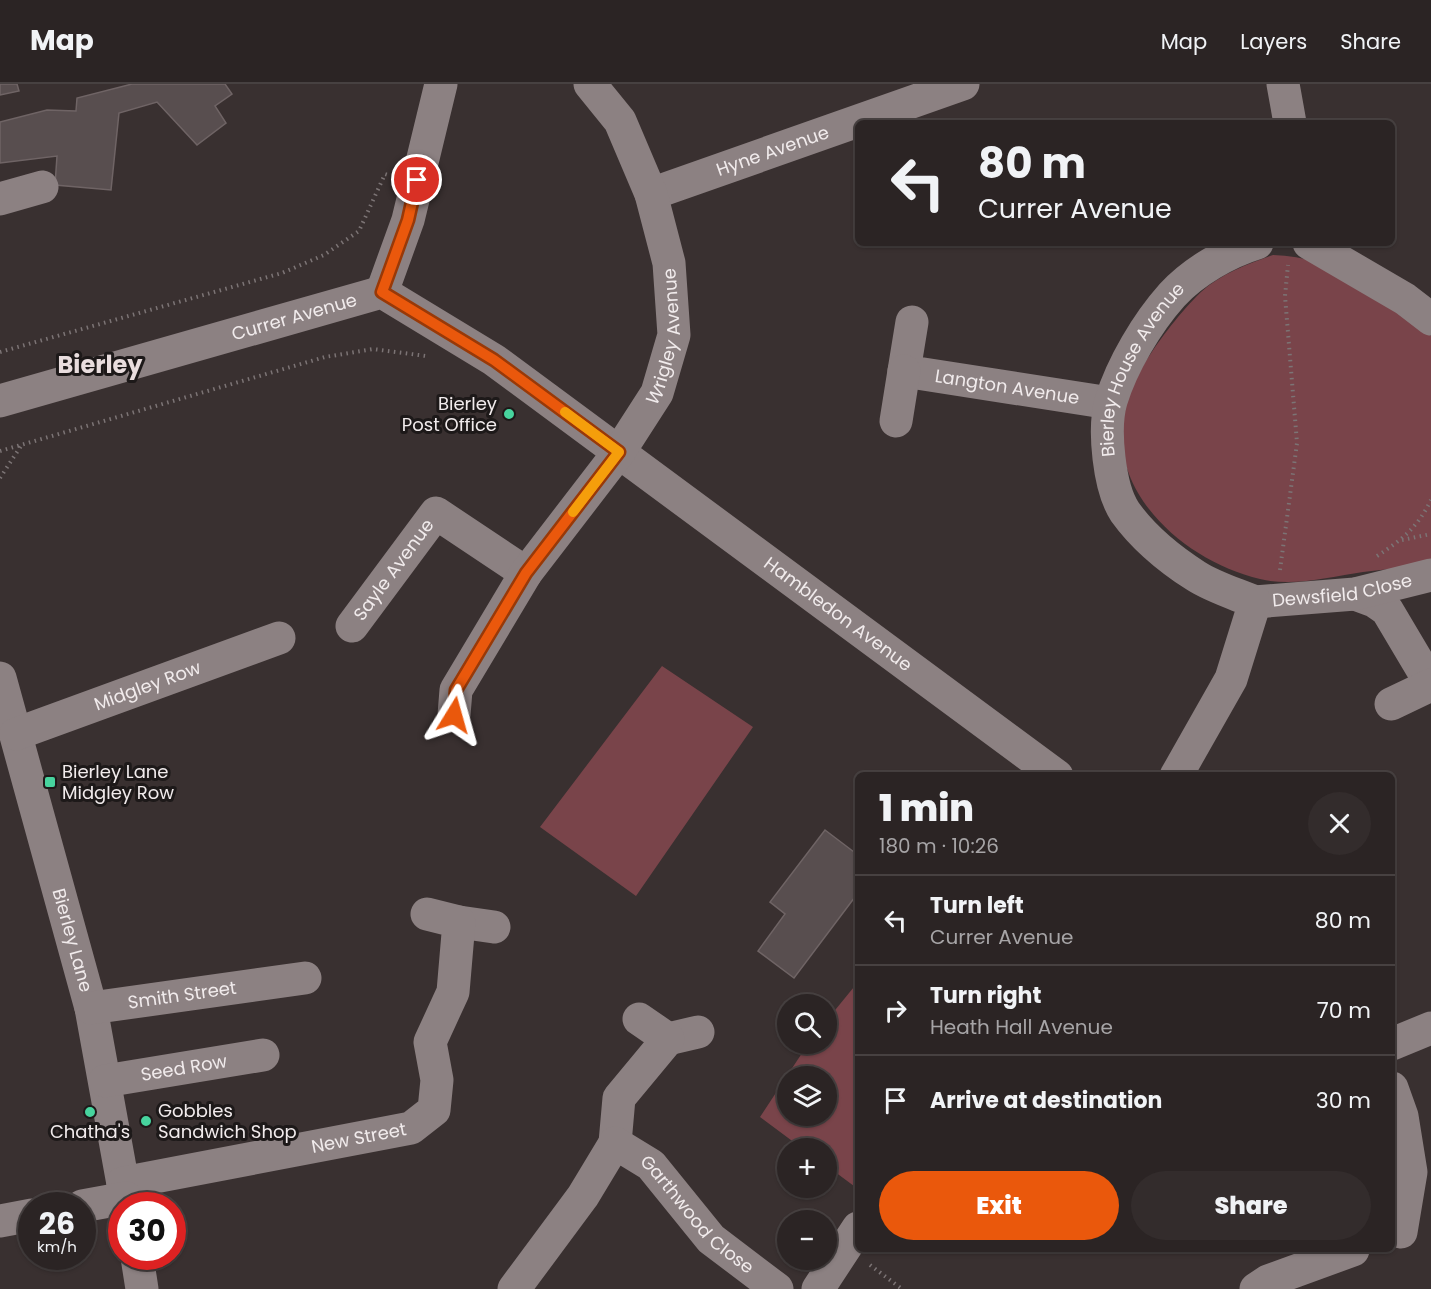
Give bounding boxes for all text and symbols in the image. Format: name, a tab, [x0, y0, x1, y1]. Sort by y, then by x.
text: Map	[30, 21, 94, 60]
text: Map	[1161, 27, 1207, 56]
text: Layers	[1240, 27, 1307, 56]
text: Share	[1340, 27, 1401, 56]
street label: Hyne Avenue	[713, 119, 832, 182]
text: 80 m	[978, 134, 1086, 193]
icon: left	[879, 144, 957, 222]
pin	[391, 154, 442, 205]
icon: arrive	[400, 163, 433, 196]
text: Currer Avenue	[978, 190, 1172, 227]
street label: Wrigley Avenue	[640, 267, 686, 409]
street label: Bierley House Avenue	[1094, 276, 1190, 458]
street label: Currer Avenue	[229, 287, 360, 346]
district label: Bierley	[58, 348, 143, 381]
street label: Langton Avenue	[933, 363, 1081, 410]
place label: Bierley Post Office	[402, 391, 497, 437]
marker: Bierley Post Office	[502, 407, 516, 421]
street label: Sayle Avenue	[347, 514, 439, 626]
street label: Hambledon Avenue	[759, 551, 918, 677]
street label: Dewsfield Close	[1271, 567, 1415, 613]
street label: Midgley Row	[90, 654, 204, 716]
position arrow	[422, 683, 486, 747]
place label: Bierley Lane Midgley Row	[62, 759, 174, 805]
marker: Bierley Lane Midgley Row	[43, 775, 57, 789]
text: 1 min	[879, 783, 974, 834]
button: close	[1308, 792, 1371, 855]
text: 180 m · 10:26	[879, 832, 999, 860]
street label: Bierley Lane	[47, 885, 99, 995]
text: Turn left	[930, 890, 1024, 921]
icon: left	[879, 904, 912, 937]
text: 80 m	[1315, 905, 1371, 936]
text: Currer Avenue	[930, 923, 1073, 951]
street label: Smith Street	[126, 975, 238, 1015]
text: Turn right	[930, 980, 1041, 1011]
map controls	[777, 994, 837, 1270]
button: search	[777, 994, 837, 1054]
icon: right	[879, 994, 912, 1027]
text: 70 m	[1317, 995, 1371, 1026]
text: Heath Hall Avenue	[930, 1013, 1113, 1041]
street label: Seed Row	[139, 1048, 229, 1087]
button: layers	[777, 1066, 837, 1126]
icon: arrive	[879, 1084, 912, 1117]
text: Arrive at destination	[930, 1085, 1162, 1116]
text: 30 m	[1316, 1085, 1371, 1116]
place label: Gobbles Sandwich Shop	[158, 1098, 297, 1144]
marker: Chatha's	[83, 1105, 97, 1119]
marker: Gobbles Sandwich Shop	[139, 1114, 153, 1128]
street label: New Street	[309, 1116, 408, 1159]
place label: Chatha's	[50, 1119, 130, 1144]
button: +	[777, 1138, 837, 1198]
street label: Garthwood Close	[636, 1149, 759, 1279]
button: Exit	[879, 1171, 1119, 1240]
button: Share	[1131, 1171, 1371, 1240]
speed limit sign: 30	[108, 1192, 186, 1270]
text: 26	[39, 1202, 75, 1245]
button: −	[777, 1210, 837, 1270]
text: km/h	[37, 1236, 77, 1257]

